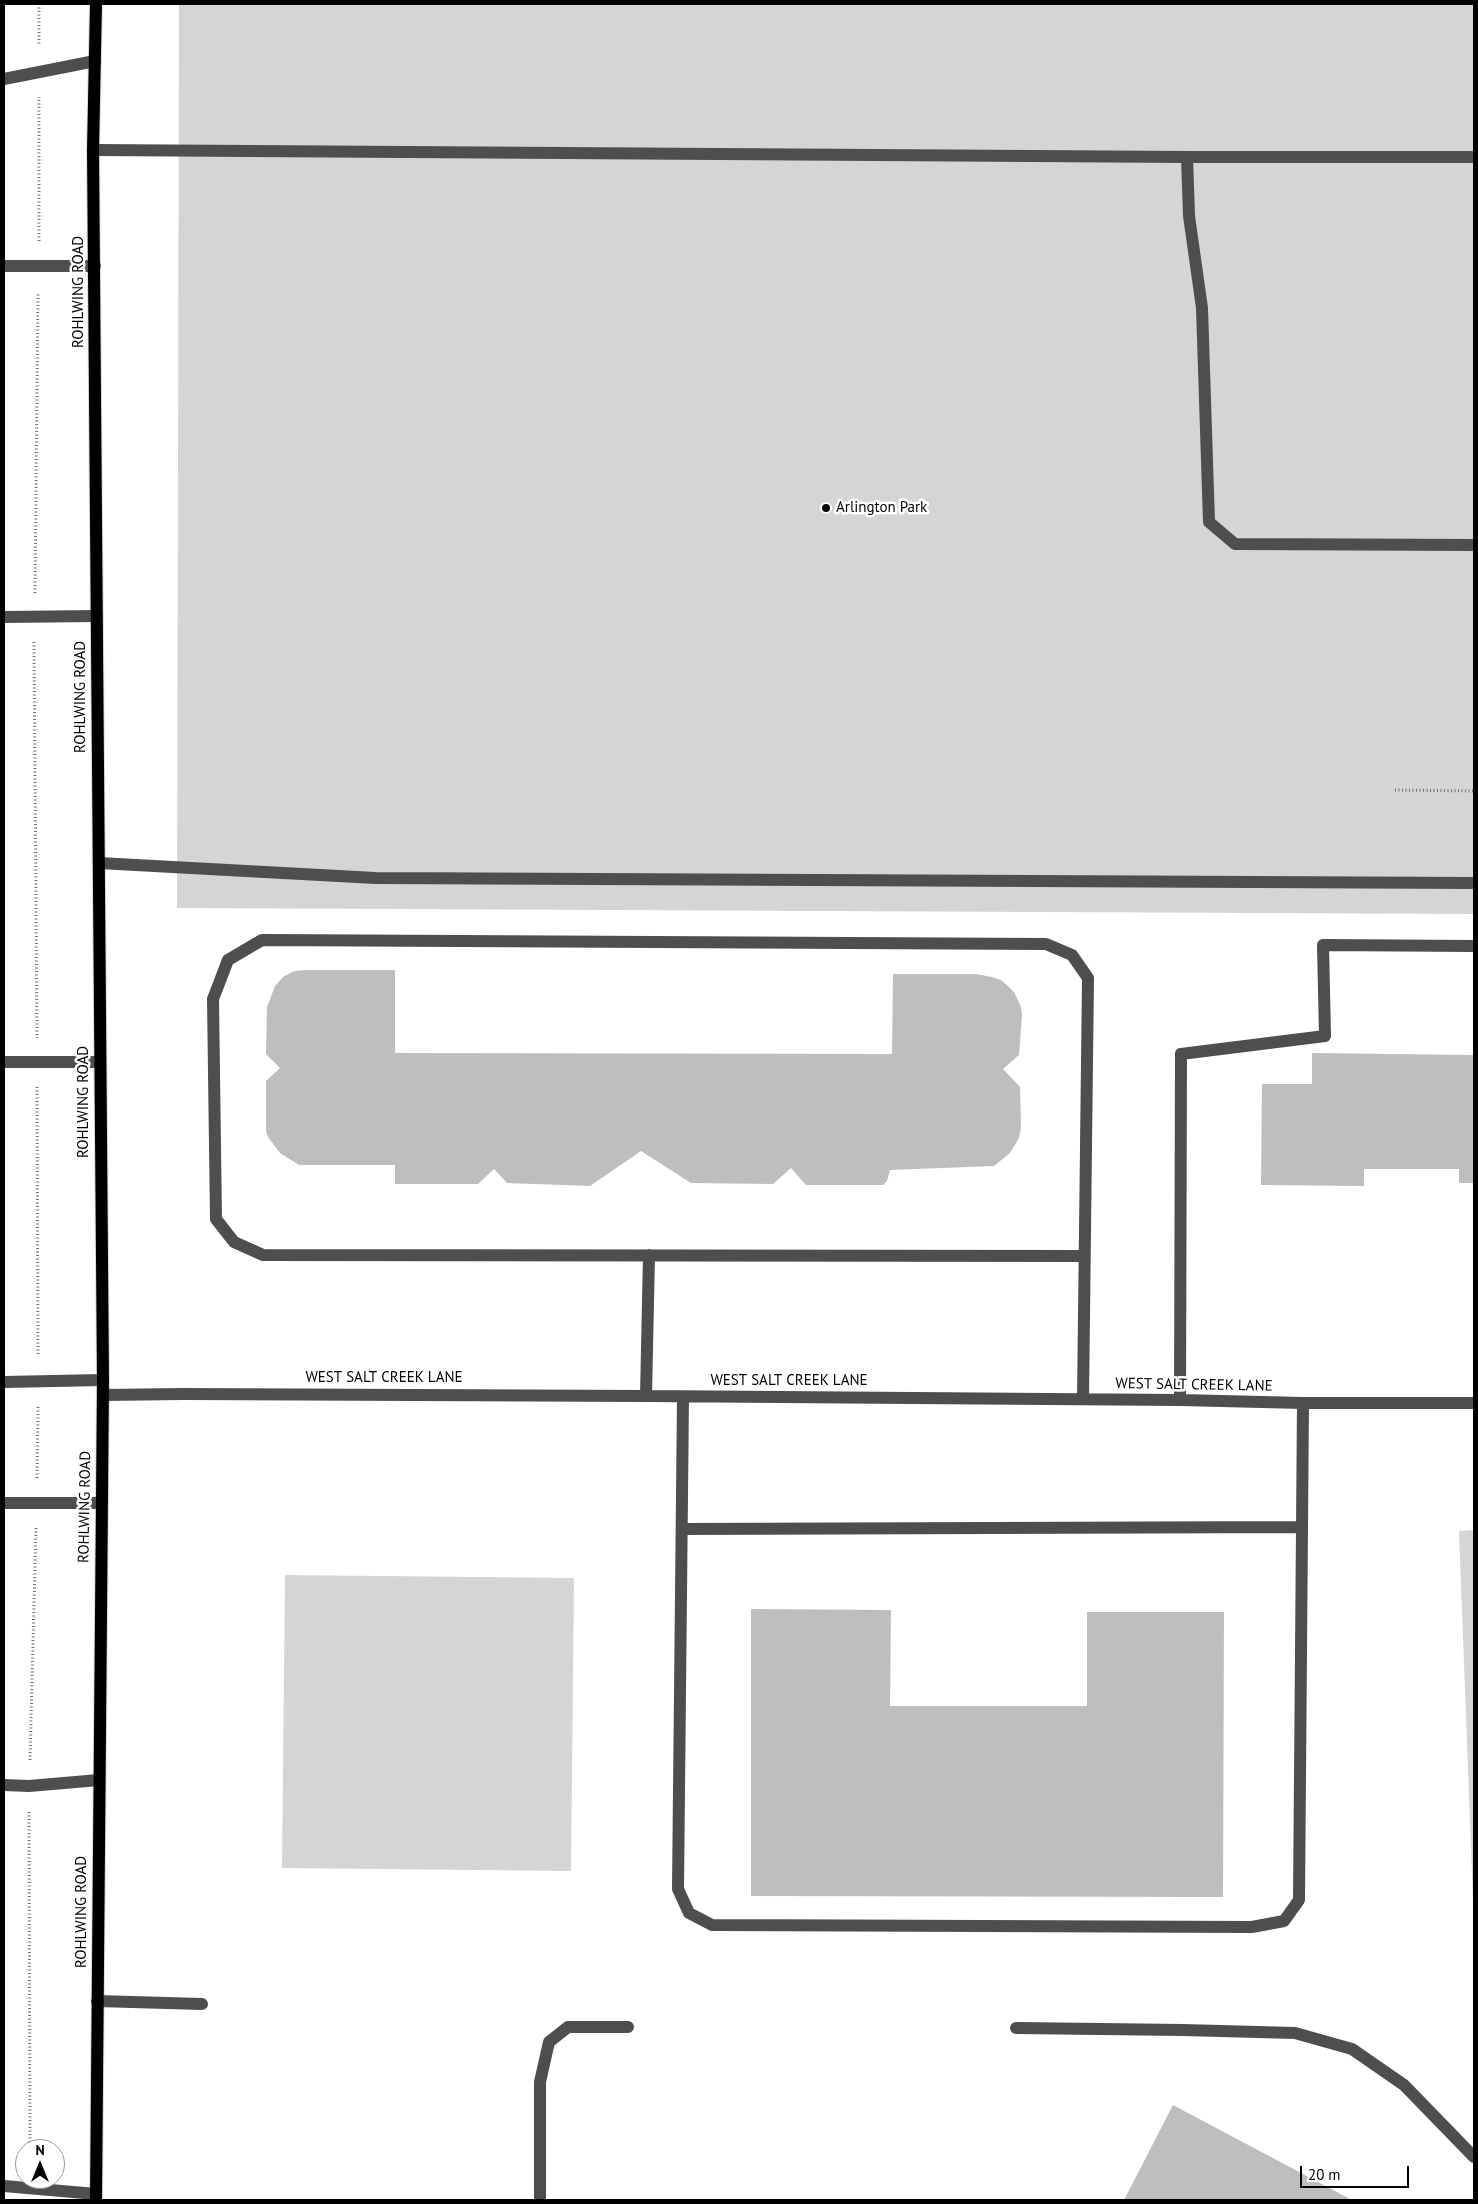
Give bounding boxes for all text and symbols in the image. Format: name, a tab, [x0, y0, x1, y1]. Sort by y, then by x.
street label: ROHLWING ROAD	[70, 236, 88, 348]
place label: Arlington Park	[836, 499, 927, 517]
marker: Arlington Park	[820, 502, 832, 514]
street label: ROHLWING ROAD	[72, 641, 90, 753]
street label: ROHLWING ROAD	[75, 1046, 93, 1158]
street label: WEST SALT CREEK LANE	[305, 1369, 463, 1387]
street label: WEST SALT CREEK LANE	[710, 1372, 868, 1390]
street label: WEST SALT CREEK LANE	[1115, 1375, 1273, 1395]
street label: ROHLWING ROAD	[75, 1451, 95, 1563]
street label: ROHLWING ROAD	[73, 1856, 91, 1968]
north arrow	[15, 2139, 65, 2189]
text: N	[35, 2141, 45, 2159]
scale bar	[1303, 2156, 1412, 2188]
text: 20 m	[1308, 2165, 1341, 2184]

